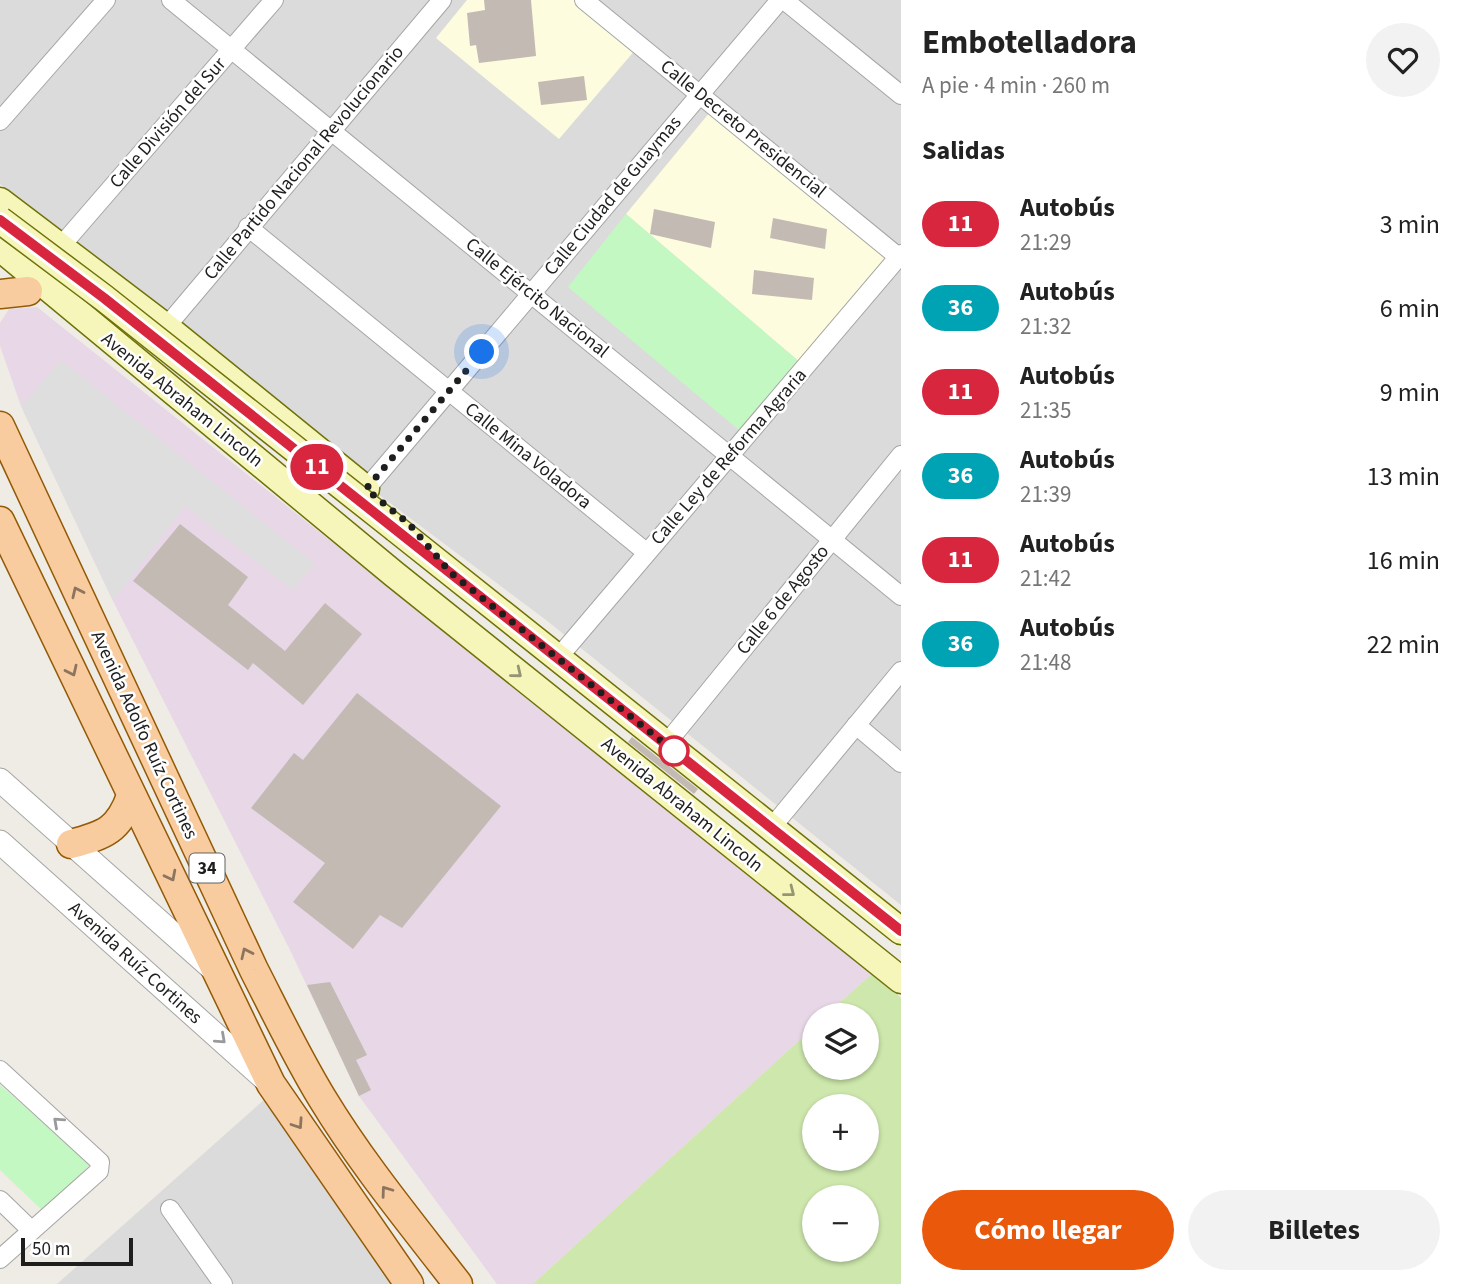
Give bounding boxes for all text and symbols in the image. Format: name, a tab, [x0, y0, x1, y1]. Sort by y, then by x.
text: Embotelladora	[922, 19, 1137, 66]
button: heart	[1366, 23, 1440, 97]
street label: Calle Partido Nacional Revolucionario	[198, 40, 410, 286]
street label: Calle División del Sur	[103, 51, 233, 195]
street label: Calle Decreto Presidencial	[654, 54, 832, 205]
text: A pie · 4 min · 260 m	[922, 69, 1110, 102]
street label: Calle Ciudad de Guaymas	[538, 110, 688, 282]
text: Salidas	[922, 132, 1005, 169]
text: Autobús	[1020, 189, 1115, 226]
text: 11	[948, 206, 973, 241]
text: 3 min	[1380, 206, 1440, 243]
text: 21:29	[1020, 226, 1071, 259]
street label: Calle Ejército Nacional	[459, 232, 615, 365]
text: Autobús	[1020, 273, 1115, 310]
text: 36	[948, 290, 973, 325]
text: 6 min	[1380, 290, 1440, 327]
text: 21:32	[1020, 310, 1071, 343]
street label: Avenida Abraham Lincoln	[95, 326, 269, 474]
your location	[464, 334, 499, 369]
text: Autobús	[1020, 357, 1115, 394]
street label: Calle Ley de Reforma Agraria	[645, 363, 813, 551]
text: 11	[948, 374, 973, 409]
text: 9 min	[1380, 374, 1440, 411]
text: 21:35	[1020, 394, 1071, 427]
street label: Calle Mina Voladora	[459, 396, 597, 516]
text: Autobús	[1020, 441, 1115, 478]
line badge: 11	[286, 444, 348, 490]
text: 11	[304, 449, 330, 484]
text: 36	[948, 458, 973, 493]
text: 13 min	[1367, 458, 1440, 495]
text: 21:39	[1020, 478, 1071, 511]
text: Autobús	[1020, 525, 1115, 562]
street label: Calle 6 de Agosto	[730, 539, 836, 661]
text: 11	[948, 542, 973, 577]
text: 16 min	[1367, 542, 1440, 579]
text: 21:42	[1020, 562, 1071, 595]
one-way arrow	[71, 587, 85, 599]
text: Autobús	[1020, 609, 1115, 646]
street label: Avenida Adolfo Ruíz Cortines	[84, 626, 204, 844]
text: 36	[948, 626, 973, 661]
text: 22 min	[1367, 626, 1440, 663]
text: 21:48	[1020, 646, 1071, 679]
one-way arrow	[64, 664, 78, 676]
one-way arrow	[509, 664, 522, 677]
street label: Avenida Abraham Lincoln	[595, 731, 769, 879]
unlabelled marker	[659, 736, 689, 766]
road number: 34	[190, 854, 224, 882]
one-way arrow	[162, 869, 176, 881]
one-way arrow	[782, 883, 795, 896]
street label: Avenida Ruíz Cortines	[62, 896, 208, 1031]
one-way arrow	[240, 948, 254, 960]
map controls	[802, 1003, 879, 1262]
button: layers	[802, 1003, 879, 1080]
one-way arrow	[213, 1031, 226, 1044]
button: +	[802, 1094, 879, 1171]
one-way arrow	[290, 1116, 303, 1129]
one-way arrow	[53, 1118, 66, 1130]
button: −	[802, 1185, 879, 1262]
one-way arrow	[382, 1186, 394, 1199]
button: Cómo llegar	[922, 1190, 1174, 1270]
button: Billetes	[1188, 1190, 1440, 1270]
scale bar	[21, 1235, 133, 1267]
text: 50 m	[32, 1236, 70, 1263]

